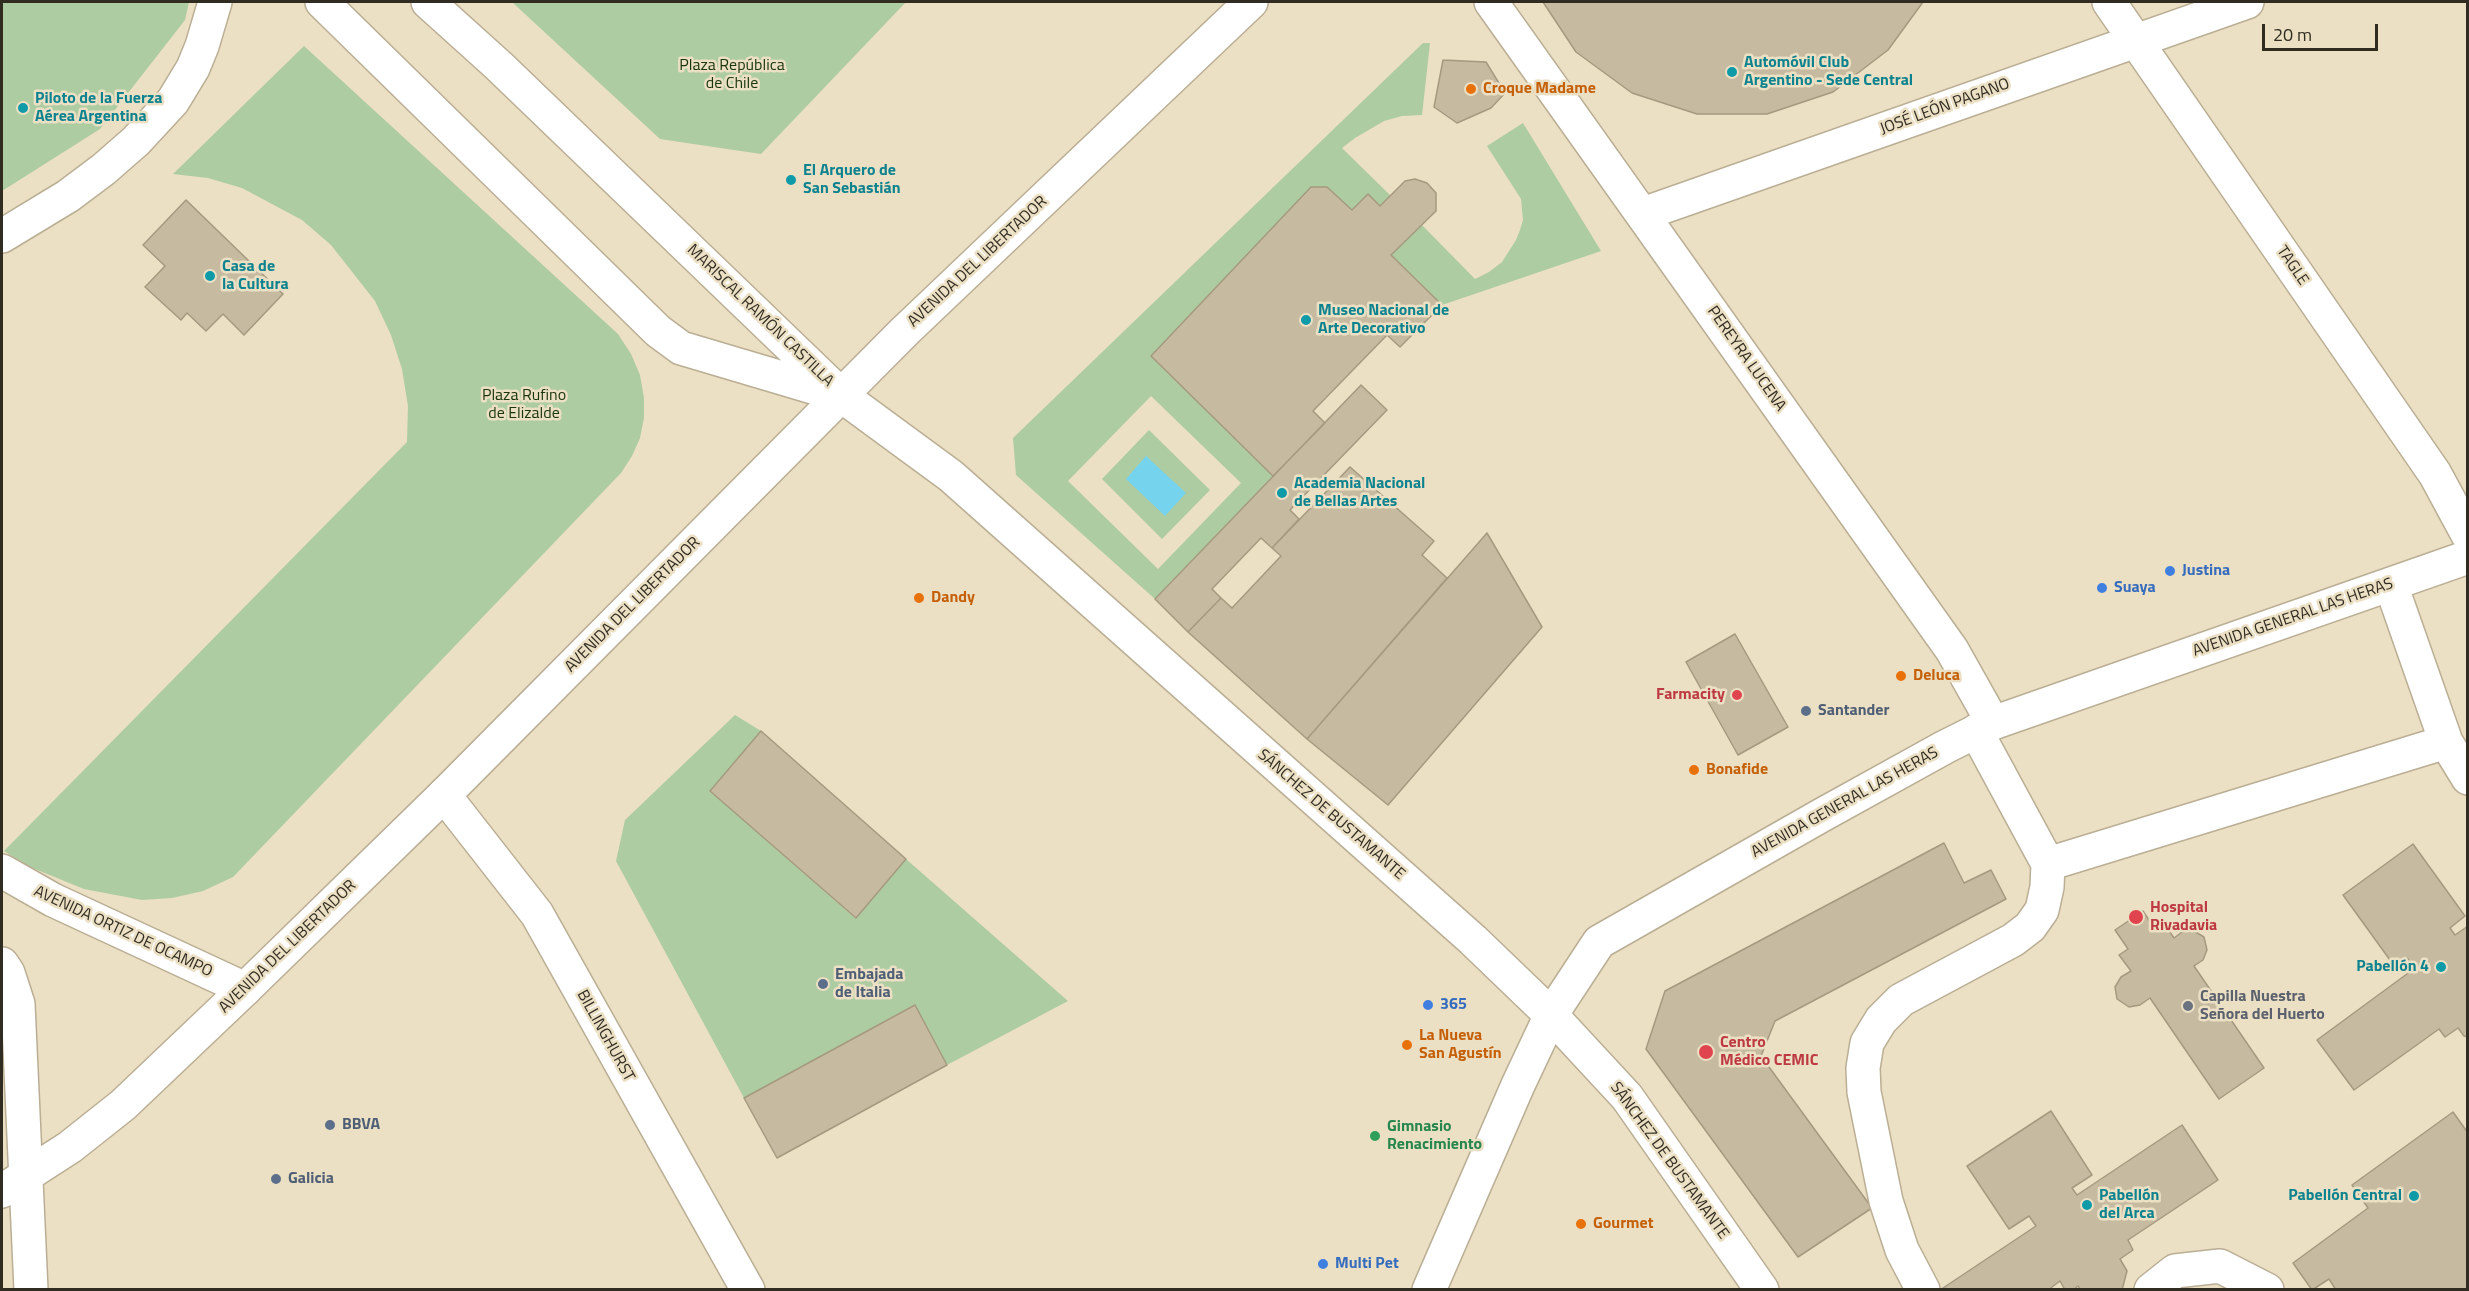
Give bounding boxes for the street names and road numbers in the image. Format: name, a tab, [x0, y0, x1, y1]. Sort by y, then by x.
street label: JOSÉ LEÓN PAGANO	[1878, 75, 2012, 139]
street label: AVENIDA DEL LIBERTADOR	[904, 192, 1052, 332]
street label: MARISCAL RAMÓN CASTILLA	[683, 241, 837, 391]
street label: TAGLE	[2272, 243, 2312, 289]
street label: PEREYRA LUCENA	[1703, 303, 1789, 415]
street label: AVENIDA DEL LIBERTADOR	[561, 533, 705, 677]
street label: AVENIDA GENERAL LAS HERAS	[2190, 575, 2396, 661]
street label: AVENIDA GENERAL LAS HERAS	[1748, 744, 1942, 862]
street label: SÁNCHEZ DE BUSTAMANTE	[1253, 746, 1409, 884]
street label: AVENIDA DEL LIBERTADOR	[215, 876, 361, 1018]
street label: AVENIDA ORTIZ DE OCAMPO	[31, 882, 215, 982]
street label: BILLINGHURST	[572, 987, 638, 1085]
street label: SÁNCHEZ DE BUSTAMANTE	[1606, 1079, 1732, 1243]

